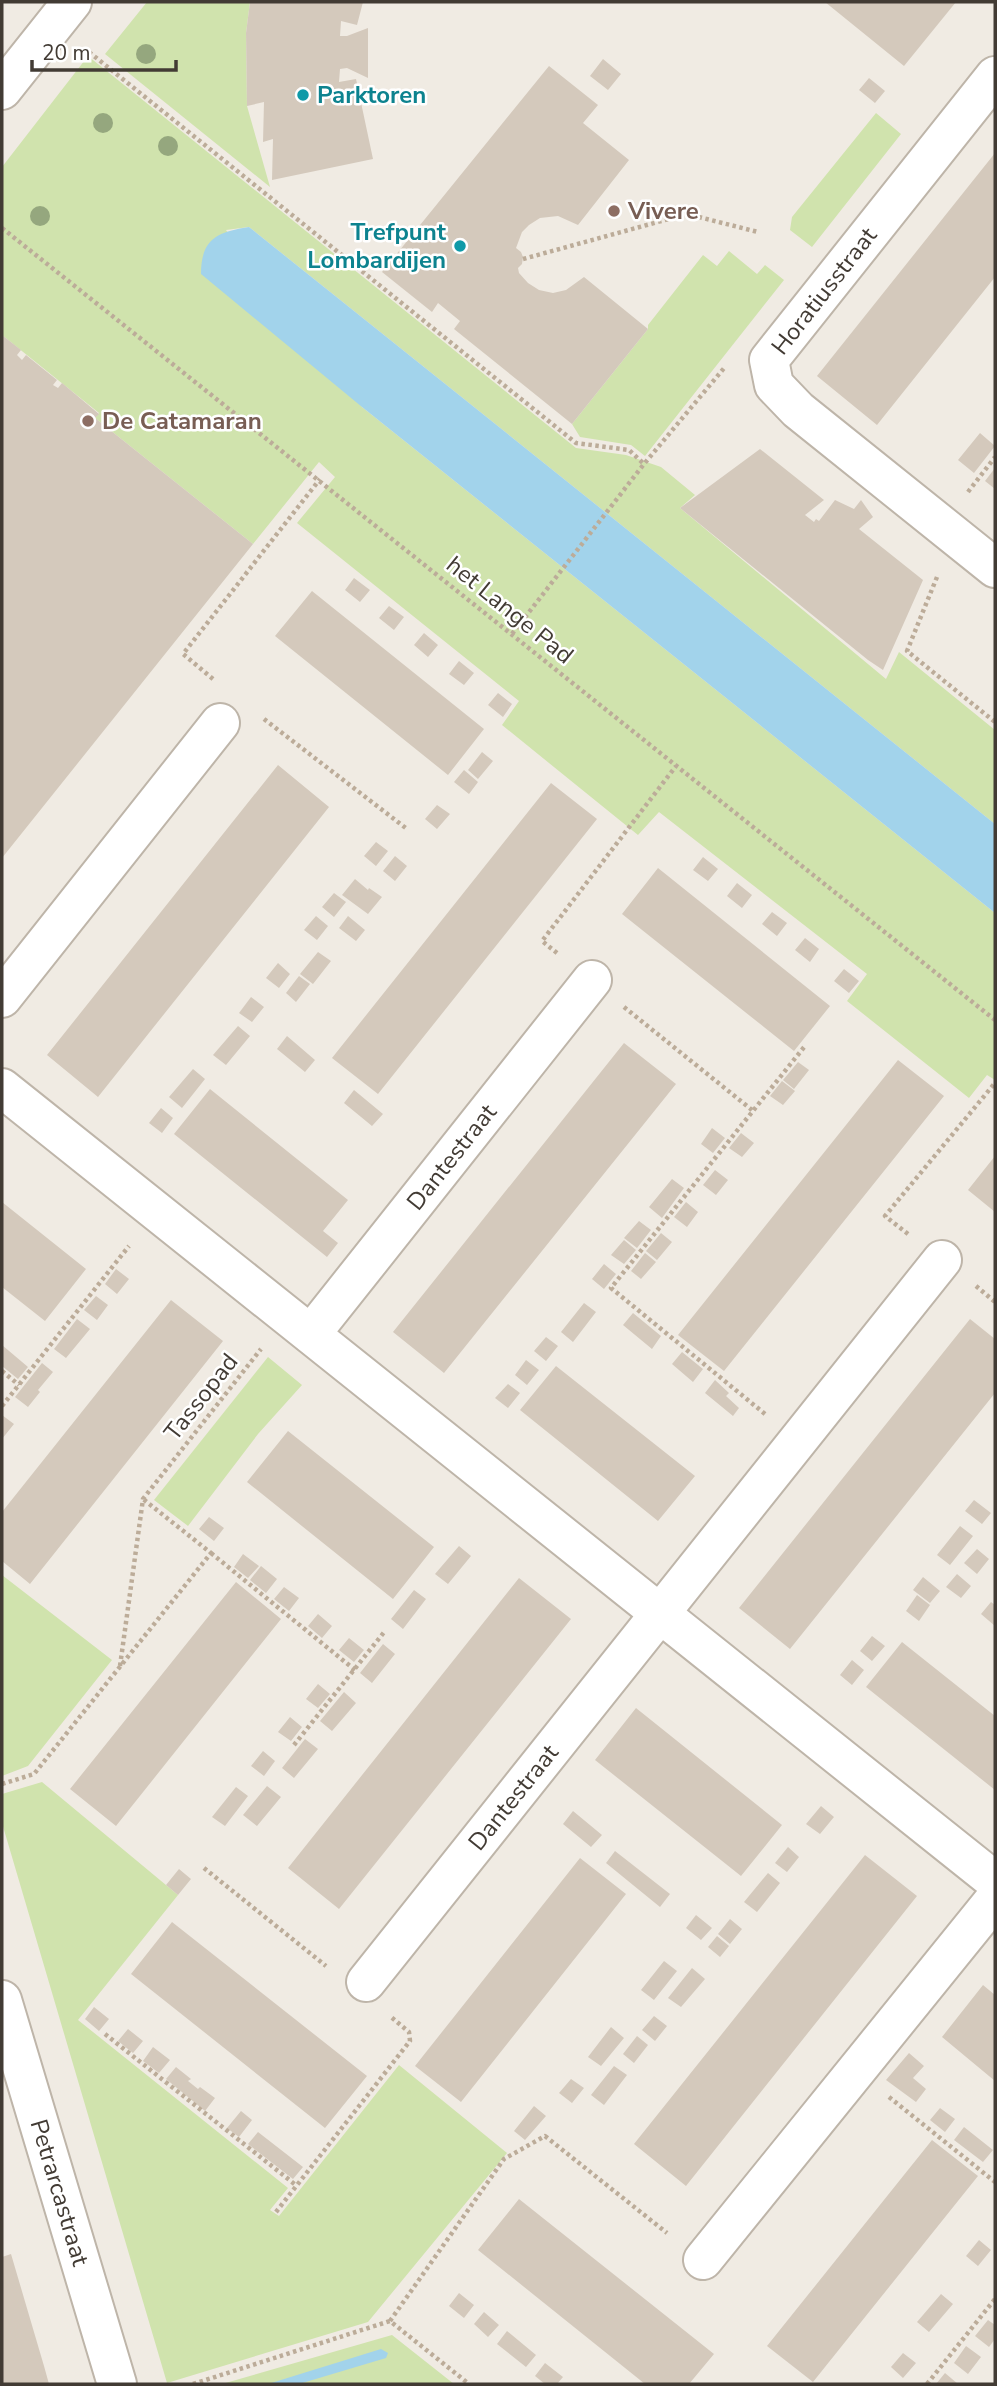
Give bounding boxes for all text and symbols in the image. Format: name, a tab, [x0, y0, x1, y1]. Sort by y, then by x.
scale bar	[32, 28, 175, 72]
text: 20 m	[42, 39, 91, 67]
place label: Parktoren	[317, 79, 426, 111]
marker: Parktoren	[295, 87, 311, 103]
place label: Vivere	[627, 195, 699, 227]
marker: Vivere	[606, 203, 622, 219]
place label: Trefpunt Lombardijen	[307, 216, 447, 276]
street label: Horatiusstraat	[764, 220, 884, 361]
marker: Trefpunt Lombardijen	[452, 238, 468, 254]
place label: De Catamaran	[102, 405, 262, 437]
marker: De Catamaran	[80, 413, 96, 429]
street label: het Lange Pad	[440, 549, 580, 671]
street label: Dantestraat	[399, 1097, 504, 1217]
street label: Tassopad	[157, 1347, 245, 1447]
street label: Dantestraat	[461, 1737, 566, 1857]
street label: Petrarcastraat	[23, 2115, 97, 2270]

